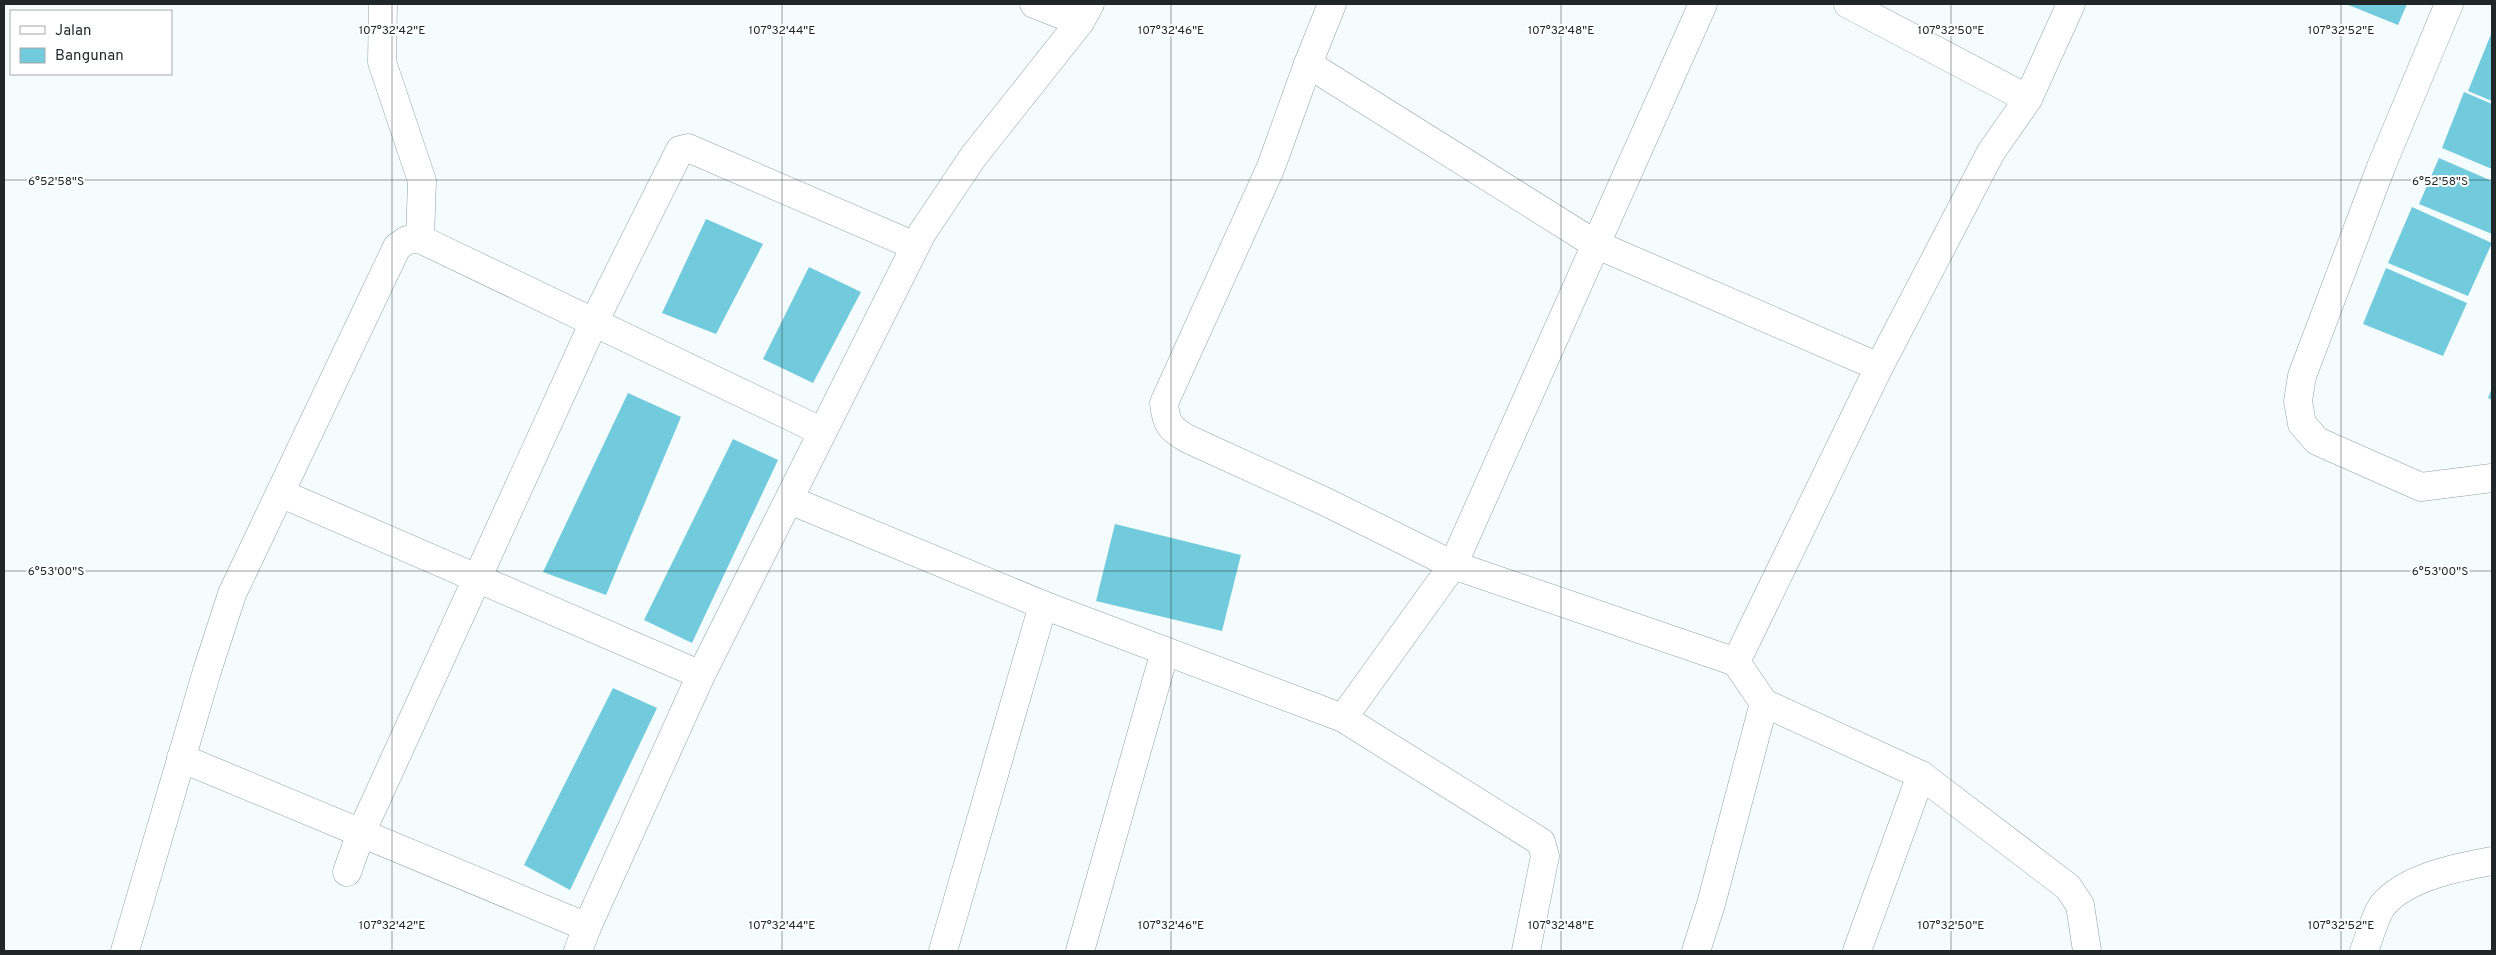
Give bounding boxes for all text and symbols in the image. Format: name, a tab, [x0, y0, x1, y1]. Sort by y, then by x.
legend	[10, 10, 172, 75]
text: Jalan	[55, 22, 92, 41]
text: 107°32'42"E	[359, 23, 425, 39]
text: 107°32'44"E	[749, 23, 815, 39]
text: 107°32'46"E	[1138, 23, 1204, 39]
text: 107°32'48"E	[1528, 23, 1594, 39]
text: 107°32'50"E	[1917, 23, 1985, 39]
text: 107°32'52"E	[2308, 23, 2374, 39]
text: Bangunan	[55, 47, 124, 66]
text: 6°52'58"S	[28, 174, 84, 190]
text: 6°52'58"S	[2412, 174, 2468, 190]
text: 6°53'00"S	[28, 564, 84, 580]
text: 6°53'00"S	[2412, 564, 2468, 580]
text: 107°32'42"E	[359, 918, 425, 934]
text: 107°32'44"E	[749, 918, 815, 934]
text: 107°32'46"E	[1138, 918, 1204, 934]
text: 107°32'48"E	[1528, 918, 1594, 934]
text: 107°32'50"E	[1917, 918, 1985, 934]
text: 107°32'52"E	[2308, 918, 2374, 934]

